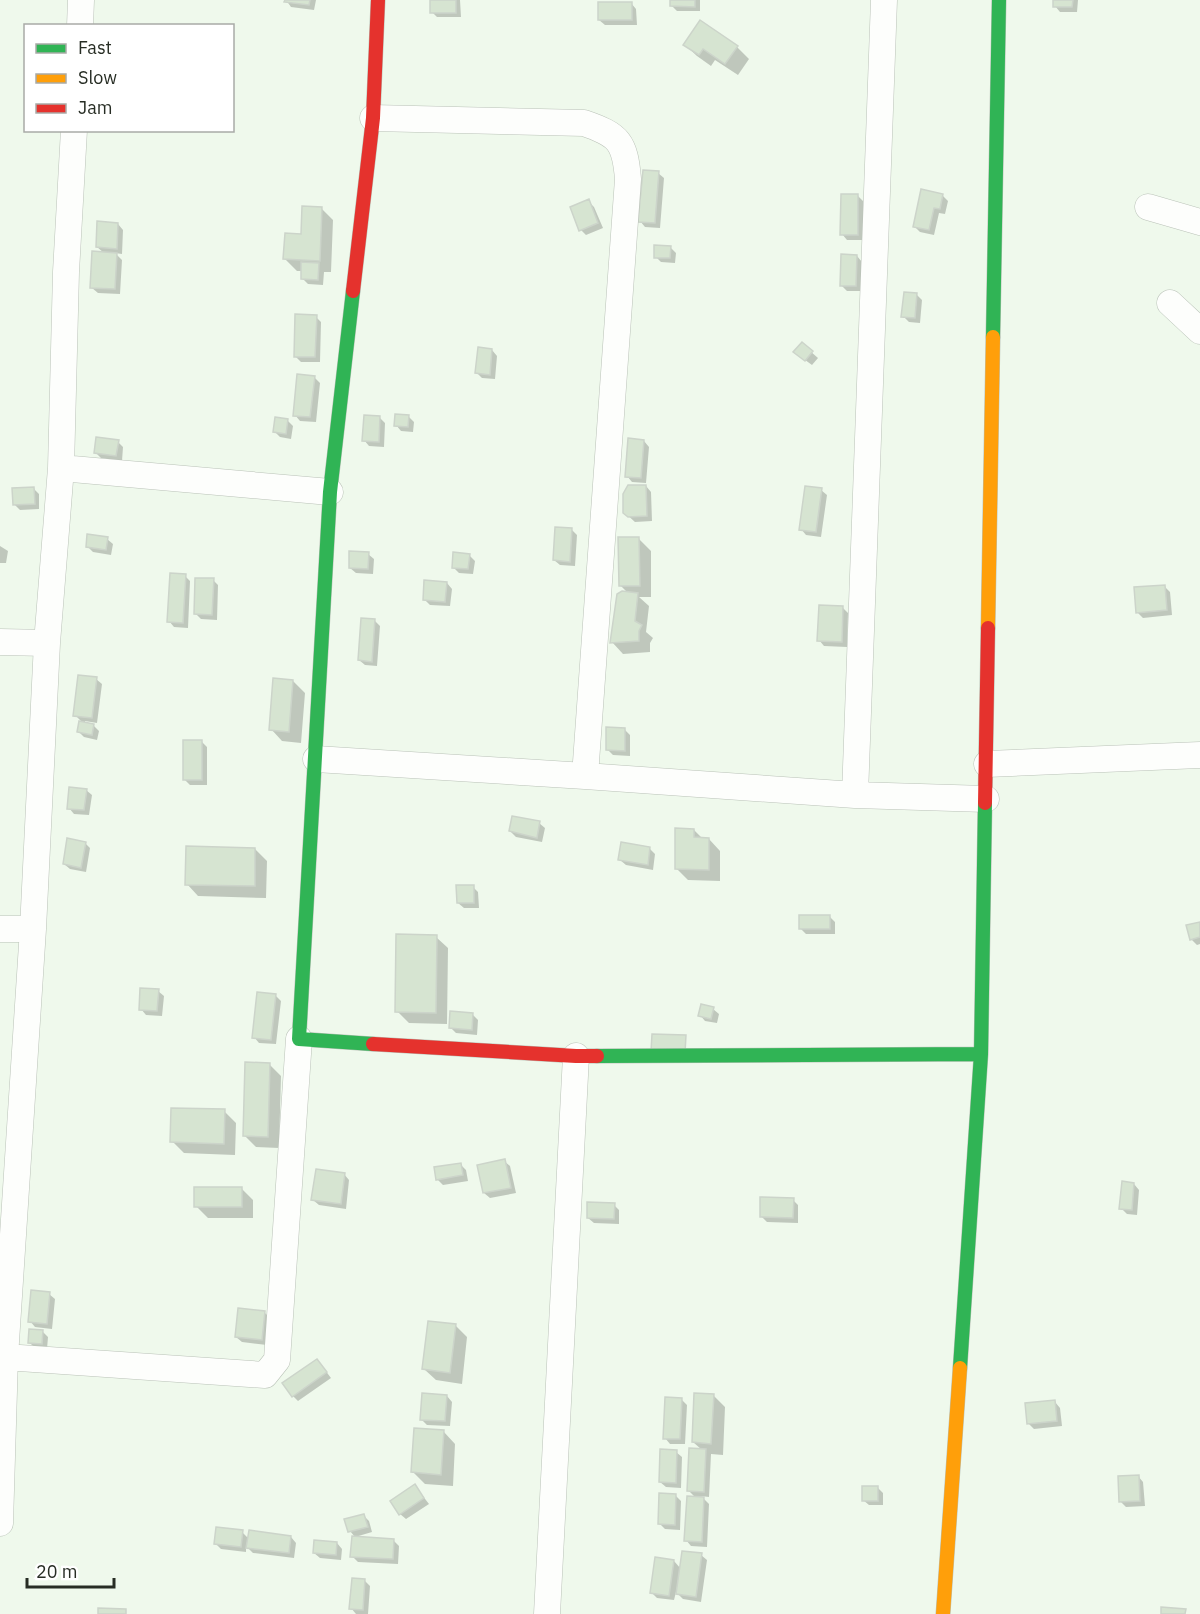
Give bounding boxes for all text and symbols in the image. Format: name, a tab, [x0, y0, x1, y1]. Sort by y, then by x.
legend	[24, 24, 234, 132]
text: Fast	[78, 36, 112, 59]
text: Slow	[78, 66, 117, 89]
text: Jam	[78, 96, 113, 119]
scale bar	[27, 1551, 114, 1589]
text: 20 m	[36, 1560, 78, 1583]

